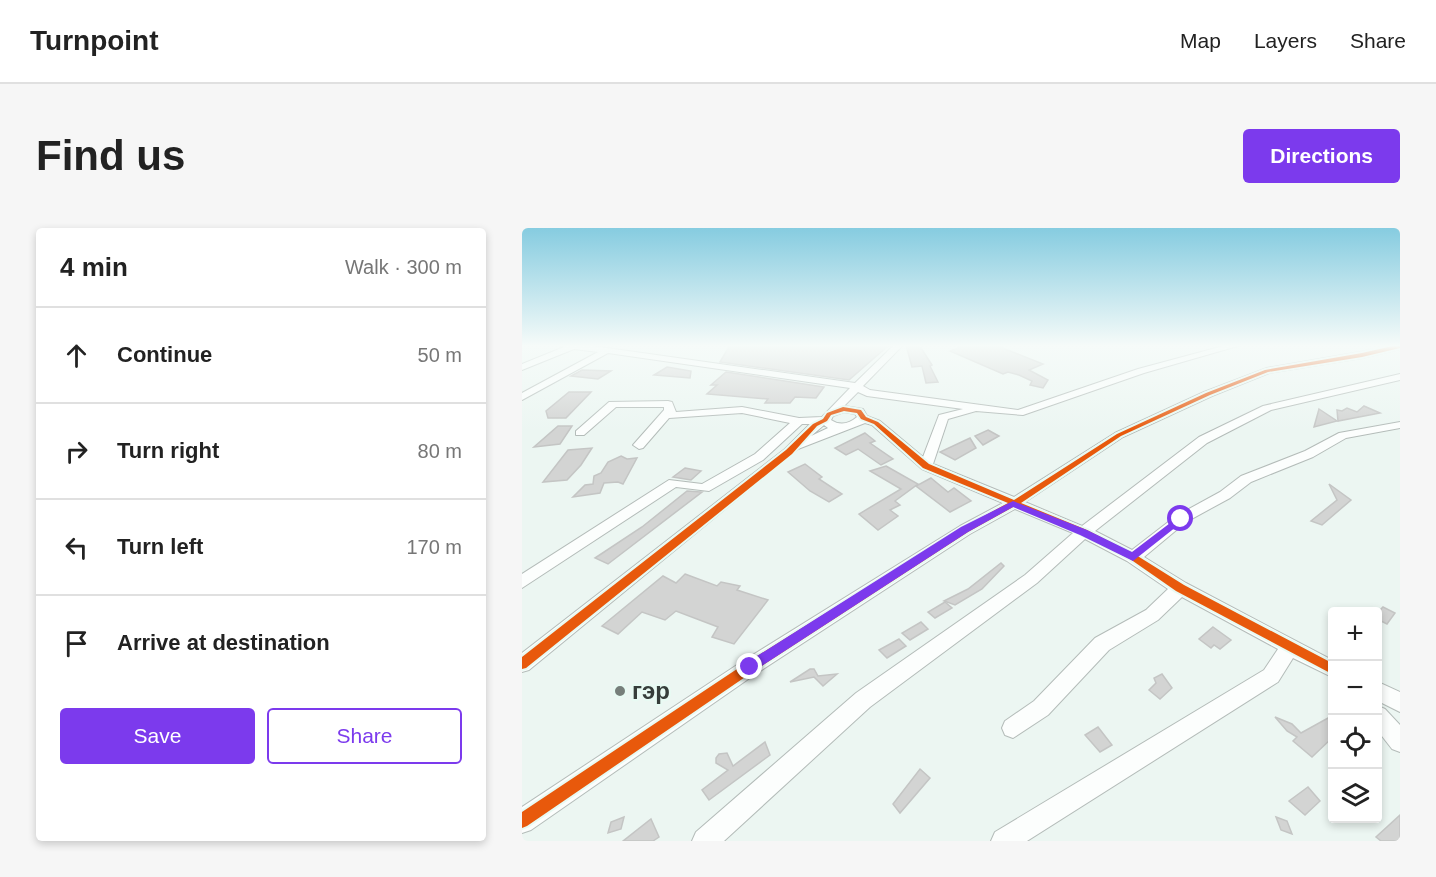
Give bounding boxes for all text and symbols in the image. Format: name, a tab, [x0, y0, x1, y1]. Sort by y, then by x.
text: Turnpoint	[30, 25, 159, 56]
text: Map	[1180, 29, 1221, 52]
text: Layers	[1254, 29, 1317, 52]
text: Share	[1350, 29, 1406, 52]
button: Directions	[1243, 129, 1400, 183]
text: Find us	[36, 132, 185, 179]
text: 4 min	[60, 252, 128, 282]
text: Walk · 300 m	[345, 256, 462, 278]
icon: ahead	[60, 339, 93, 372]
text: Continue	[117, 342, 212, 367]
text: 50 m	[418, 344, 462, 366]
icon: right	[60, 435, 93, 468]
text: Turn right	[117, 438, 219, 463]
text: 80 m	[418, 440, 462, 462]
route start	[1167, 505, 1193, 531]
icon: left	[60, 531, 93, 564]
text: Turn left	[117, 534, 203, 559]
text: 170 m	[406, 536, 462, 558]
map controls	[1328, 607, 1382, 823]
button: +	[1328, 607, 1382, 661]
icon: arrive	[60, 627, 93, 660]
text: Arrive at destination	[117, 630, 330, 655]
route end	[736, 653, 762, 679]
button: −	[1328, 661, 1382, 715]
place label: гэр	[632, 677, 670, 704]
marker: гэр	[613, 684, 627, 698]
button: Save	[60, 708, 255, 764]
button: Share	[267, 708, 462, 764]
button: locate	[1328, 715, 1382, 769]
button: layers	[1328, 769, 1382, 823]

